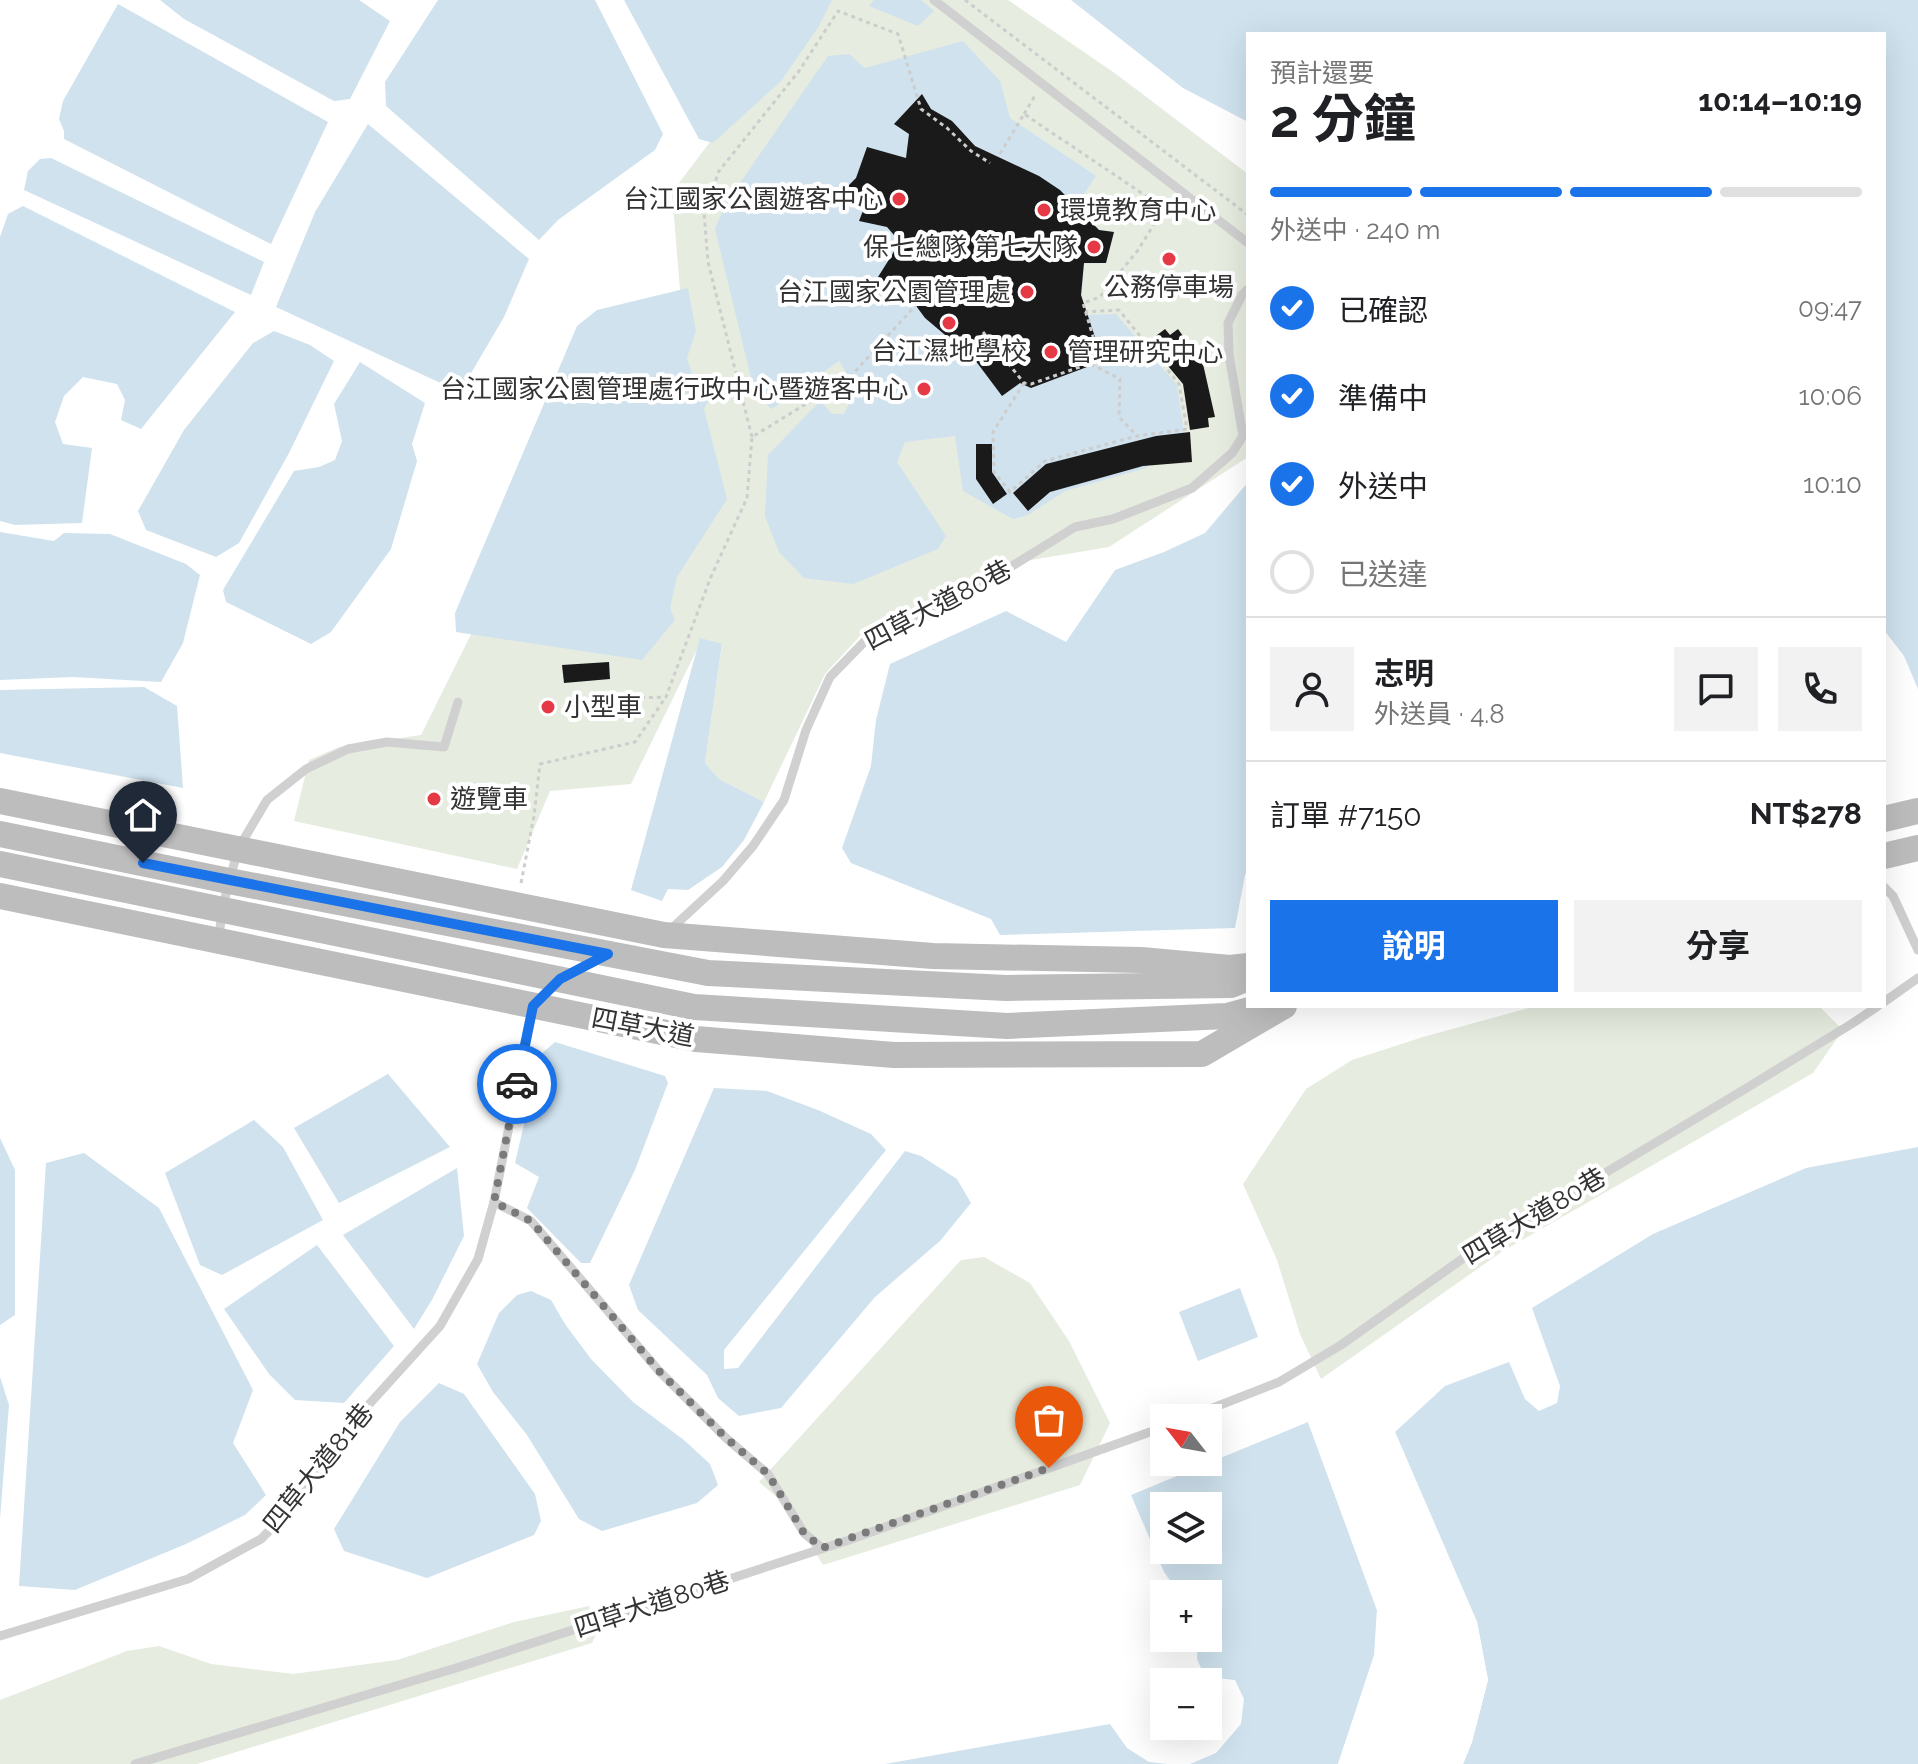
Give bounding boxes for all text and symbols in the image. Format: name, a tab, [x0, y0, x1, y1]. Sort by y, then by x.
text: 預計還要	[1270, 58, 1374, 88]
text: 10:14–10:19	[1698, 83, 1862, 118]
text: 2 分鐘	[1270, 88, 1416, 149]
place label: 台江國家公園遊客中心	[623, 184, 883, 214]
marker: 台江國家公園遊客中心	[890, 190, 908, 208]
place label: 環境教育中心	[1060, 195, 1216, 225]
marker: 環境教育中心	[1035, 201, 1053, 219]
text: 外送中 · 240 m	[1270, 215, 1440, 245]
place label: 保七總隊 第七大隊	[863, 232, 1078, 262]
marker: 保七總隊 第七大隊	[1085, 238, 1103, 256]
marker: 公務停車場	[1160, 250, 1178, 268]
place label: 公務停車場	[1104, 272, 1234, 302]
place label: 台江國家公園管理處	[777, 277, 1011, 307]
marker: 台江國家公園管理處	[1018, 283, 1036, 301]
icon: check	[1270, 286, 1314, 330]
text: 已確認	[1338, 293, 1428, 328]
text: 09:47	[1798, 293, 1862, 323]
marker: 台江濕地學校	[940, 314, 958, 332]
place label: 台江濕地學校	[871, 336, 1027, 366]
place label: 管理研究中心	[1067, 337, 1223, 367]
marker: 管理研究中心	[1042, 343, 1060, 361]
place label: 台江國家公園管理處行政中心暨遊客中心	[440, 374, 908, 404]
icon: check	[1270, 374, 1314, 418]
marker: 台江國家公園管理處行政中心暨遊客中心	[915, 380, 933, 398]
text: 準備中	[1338, 381, 1428, 416]
text: 10:06	[1798, 381, 1862, 411]
icon: check	[1270, 462, 1314, 506]
text: 外送中	[1338, 469, 1428, 504]
text: 10:10	[1803, 469, 1862, 499]
street label: 四草大道80巷	[860, 554, 1016, 656]
text: 已送達	[1338, 557, 1428, 592]
button: person	[1270, 647, 1354, 731]
button: chat	[1674, 647, 1758, 731]
button: phone	[1778, 647, 1862, 731]
text: 志明	[1374, 656, 1434, 691]
place label: 小型車	[564, 692, 642, 722]
marker: 小型車	[539, 698, 557, 716]
text: 外送員 · 4.8	[1374, 699, 1505, 729]
pin	[109, 781, 177, 863]
place label: 遊覽車	[450, 784, 528, 814]
marker: 遊覽車	[425, 790, 443, 808]
icon: home	[121, 793, 165, 837]
text: NT$278	[1750, 796, 1862, 831]
text: 訂單 #7150	[1270, 798, 1422, 833]
button: 說明	[1270, 900, 1558, 992]
button: 分享	[1574, 900, 1862, 992]
street label: 四草大道	[589, 1002, 697, 1052]
courier	[477, 1044, 557, 1124]
icon: car	[495, 1062, 539, 1106]
street label: 四草大道80巷	[1457, 1162, 1611, 1270]
pin	[1015, 1386, 1083, 1468]
street label: 四草大道81巷	[257, 1398, 379, 1538]
icon: bag	[1027, 1398, 1071, 1442]
north arrow	[1150, 1404, 1222, 1476]
map controls	[1150, 1404, 1222, 1740]
button: layers	[1150, 1492, 1222, 1564]
street label: 四草大道80巷	[571, 1565, 733, 1643]
button: +	[1150, 1580, 1222, 1652]
button: −	[1150, 1668, 1222, 1740]

